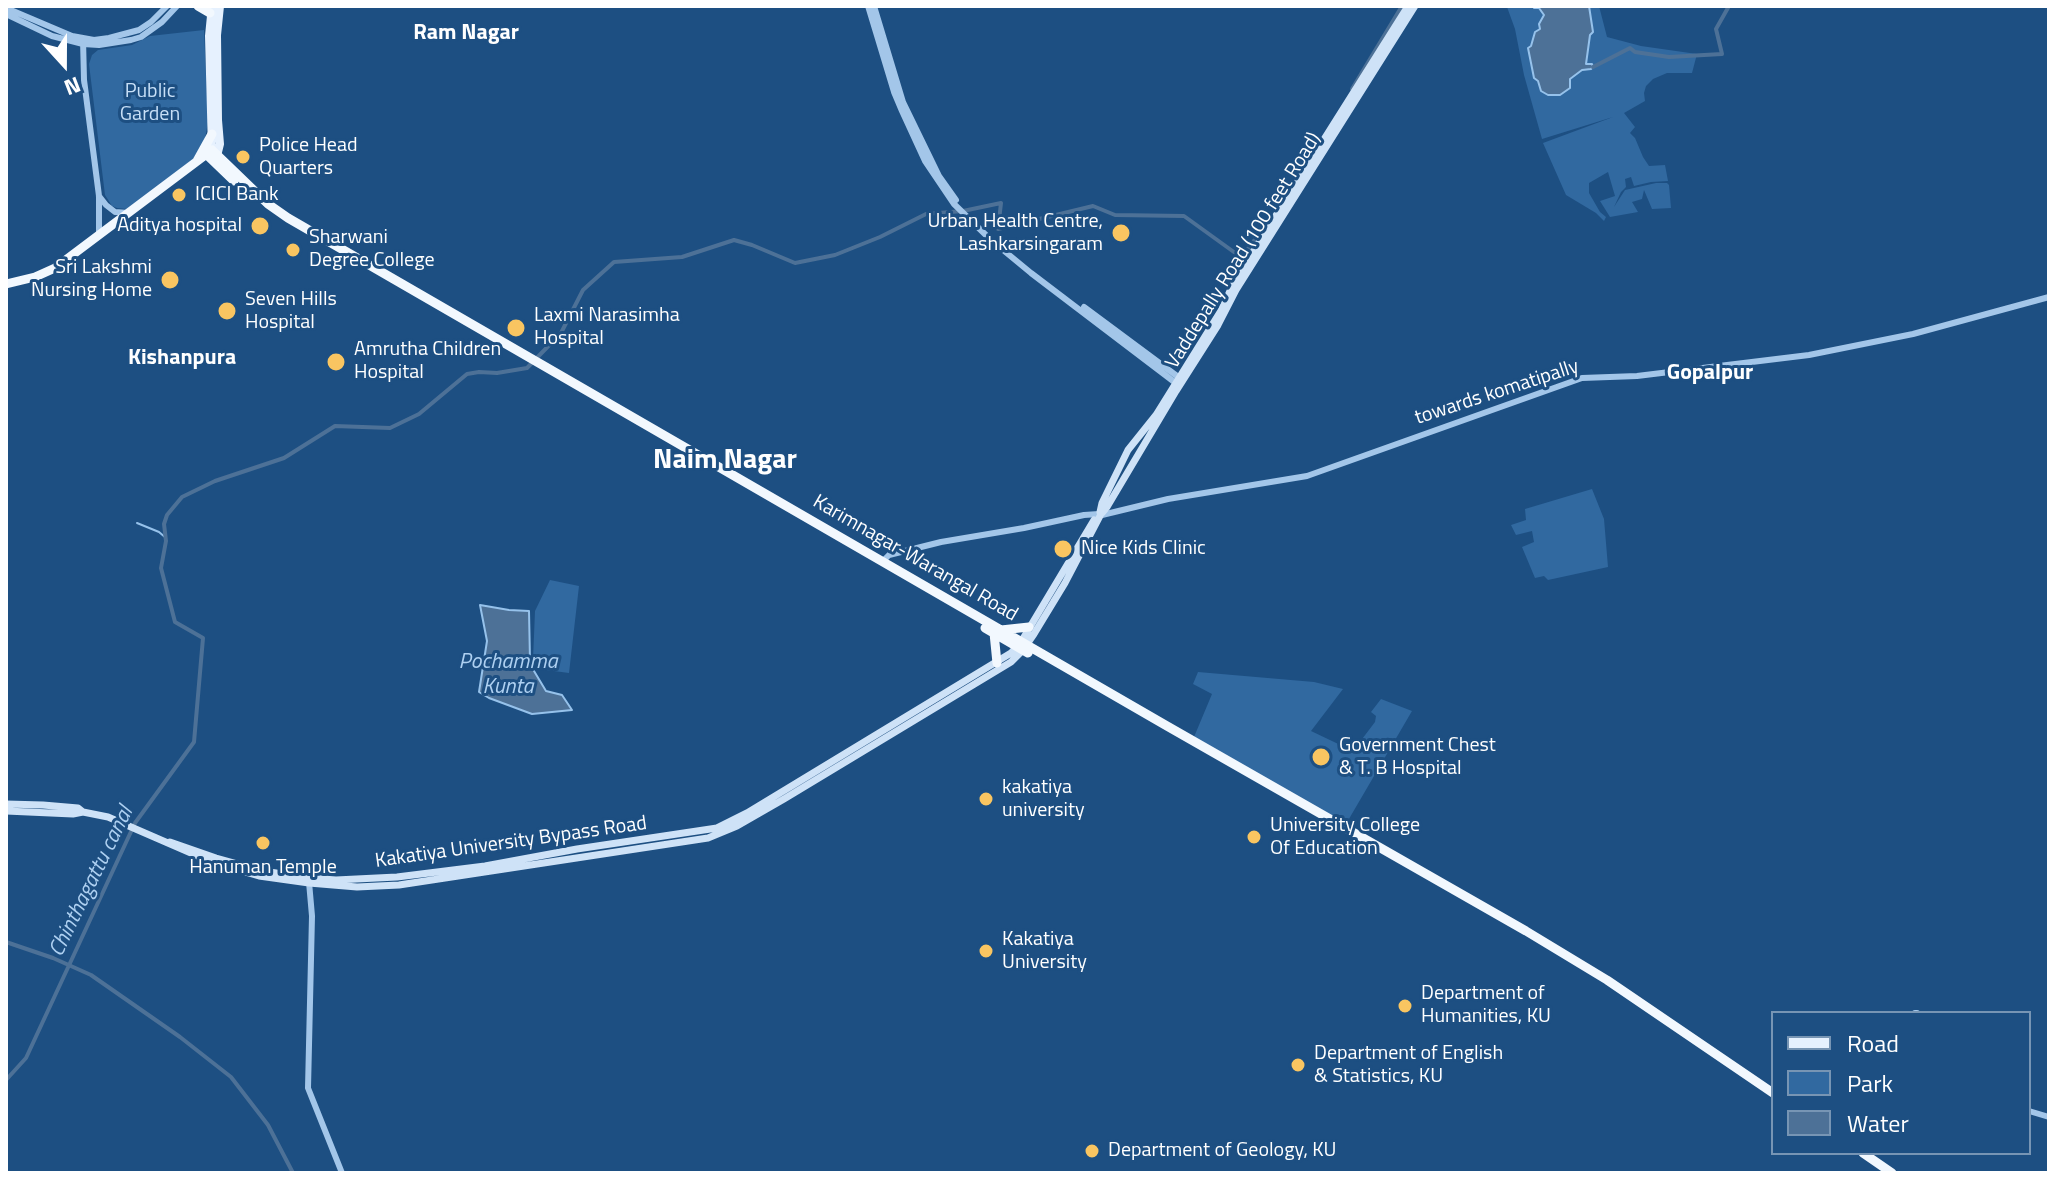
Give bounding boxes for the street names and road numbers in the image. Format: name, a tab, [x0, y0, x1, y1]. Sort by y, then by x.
street label: Vaddepally Road (100 feet Road)	[1161, 129, 1327, 373]
street label: towards komatipally	[1412, 355, 1582, 431]
street label: Karimnagar-Warangal Road	[808, 490, 1022, 628]
street label: Kakatiya University Bypass Road	[374, 812, 648, 874]

